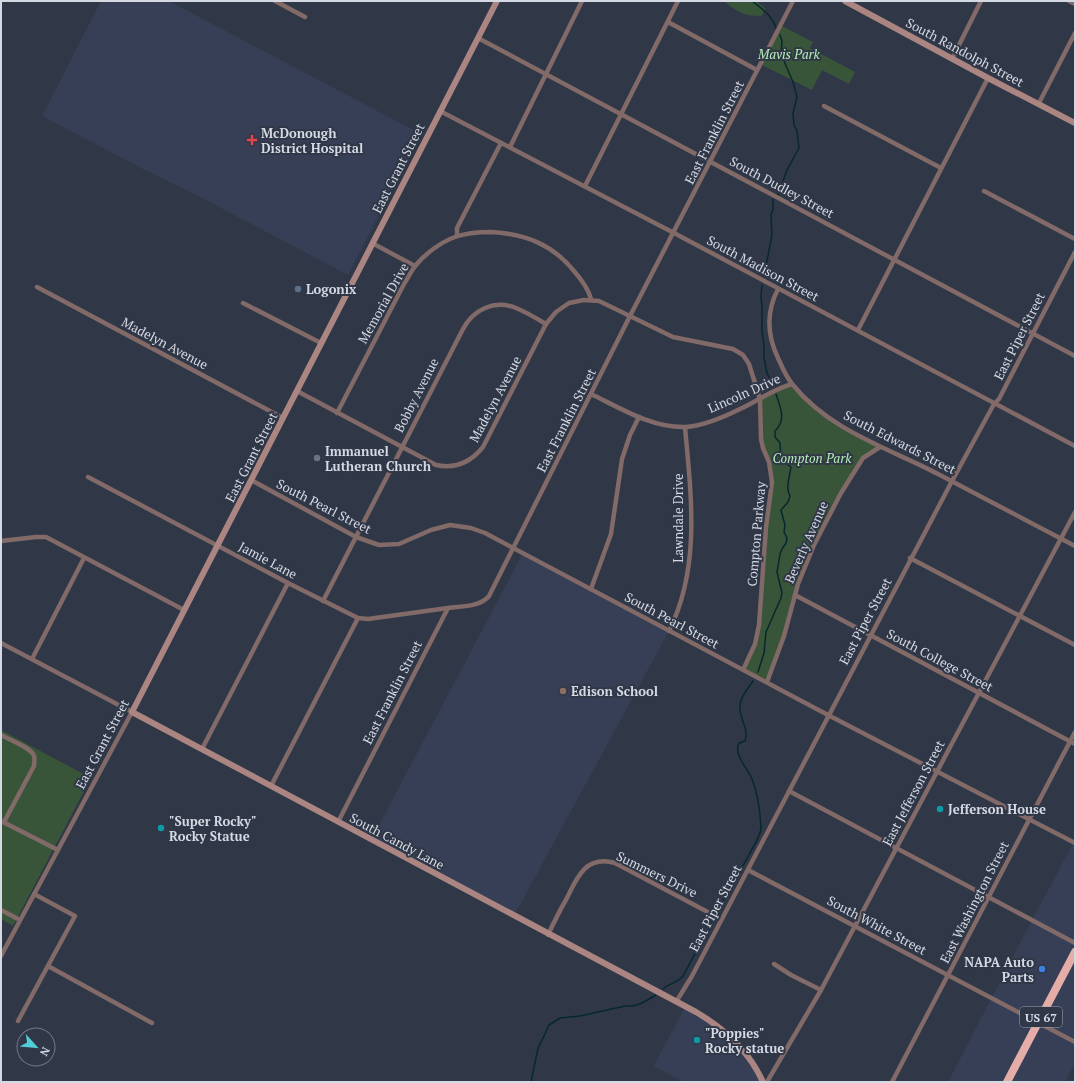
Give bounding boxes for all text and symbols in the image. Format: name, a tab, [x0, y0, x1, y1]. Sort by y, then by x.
street label: South Randolph Street	[903, 13, 1027, 91]
park label: Mavis Park	[757, 45, 821, 63]
street label: East Franklin Street	[680, 77, 748, 187]
street label: East Grant Street	[368, 120, 428, 216]
place label: McDonough District Hospital	[261, 124, 363, 157]
marker: McDonough District Hospital	[246, 134, 258, 146]
street label: South Dudley Street	[727, 152, 837, 222]
street label: South Madison Street	[704, 231, 822, 305]
street label: Memorial Drive	[353, 259, 413, 347]
place label: Logonix	[306, 280, 357, 298]
marker: Logonix	[293, 284, 303, 294]
street label: East Piper Street	[989, 289, 1049, 383]
street label: Madelyn Avenue	[119, 313, 211, 373]
street label: Madelyn Avenue	[465, 353, 525, 445]
street label: Bobby Avenue	[390, 355, 442, 435]
street label: East Franklin Street	[532, 365, 600, 475]
street label: Lincoln Drive	[705, 369, 783, 417]
street label: South Edwards Street	[841, 406, 959, 478]
street label: East Grant Street	[221, 409, 281, 505]
place label: Immanuel Lutheran Church	[325, 442, 432, 475]
park label: Compton Park	[772, 449, 852, 467]
marker: Immanuel Lutheran Church	[312, 453, 322, 463]
street label: Lawndale Drive	[669, 473, 687, 563]
street label: South Pearl Street	[273, 474, 375, 538]
street label: Compton Parkway	[742, 480, 770, 587]
street label: Beverly Avenue	[780, 498, 832, 586]
street label: Jamie Lane	[236, 537, 300, 583]
street label: East Piper Street	[834, 574, 896, 668]
street label: South Pearl Street	[622, 588, 722, 653]
street label: South College Street	[884, 624, 996, 696]
street label: East Franklin Street	[358, 637, 426, 747]
place label: Edison School	[571, 682, 658, 700]
marker: Edison School	[558, 686, 568, 696]
street label: East Grant Street	[71, 696, 133, 792]
street label: East Jefferson Street	[878, 737, 949, 849]
place label: Jefferson House	[948, 800, 1046, 818]
marker: Jefferson House	[935, 804, 945, 814]
street label: South Candy Lane	[347, 808, 447, 874]
place label: "Super Rocky" Rocky Statue	[169, 812, 256, 845]
marker: "Super Rocky" Rocky Statue	[156, 823, 166, 833]
street label: East Washington Street	[935, 838, 1013, 966]
street label: Summers Drive	[613, 847, 701, 901]
street label: East Piper Street	[684, 861, 746, 955]
street label: South White Street	[824, 891, 930, 959]
place label: NAPA Auto Parts	[964, 953, 1034, 986]
marker: NAPA Auto Parts	[1037, 964, 1047, 974]
road number: US 67	[1020, 1007, 1062, 1027]
place label: "Poppies" Rocky statue	[705, 1024, 784, 1057]
north arrow	[16, 1027, 56, 1067]
marker: "Poppies" Rocky statue	[692, 1035, 702, 1045]
text: N	[36, 1045, 53, 1059]

